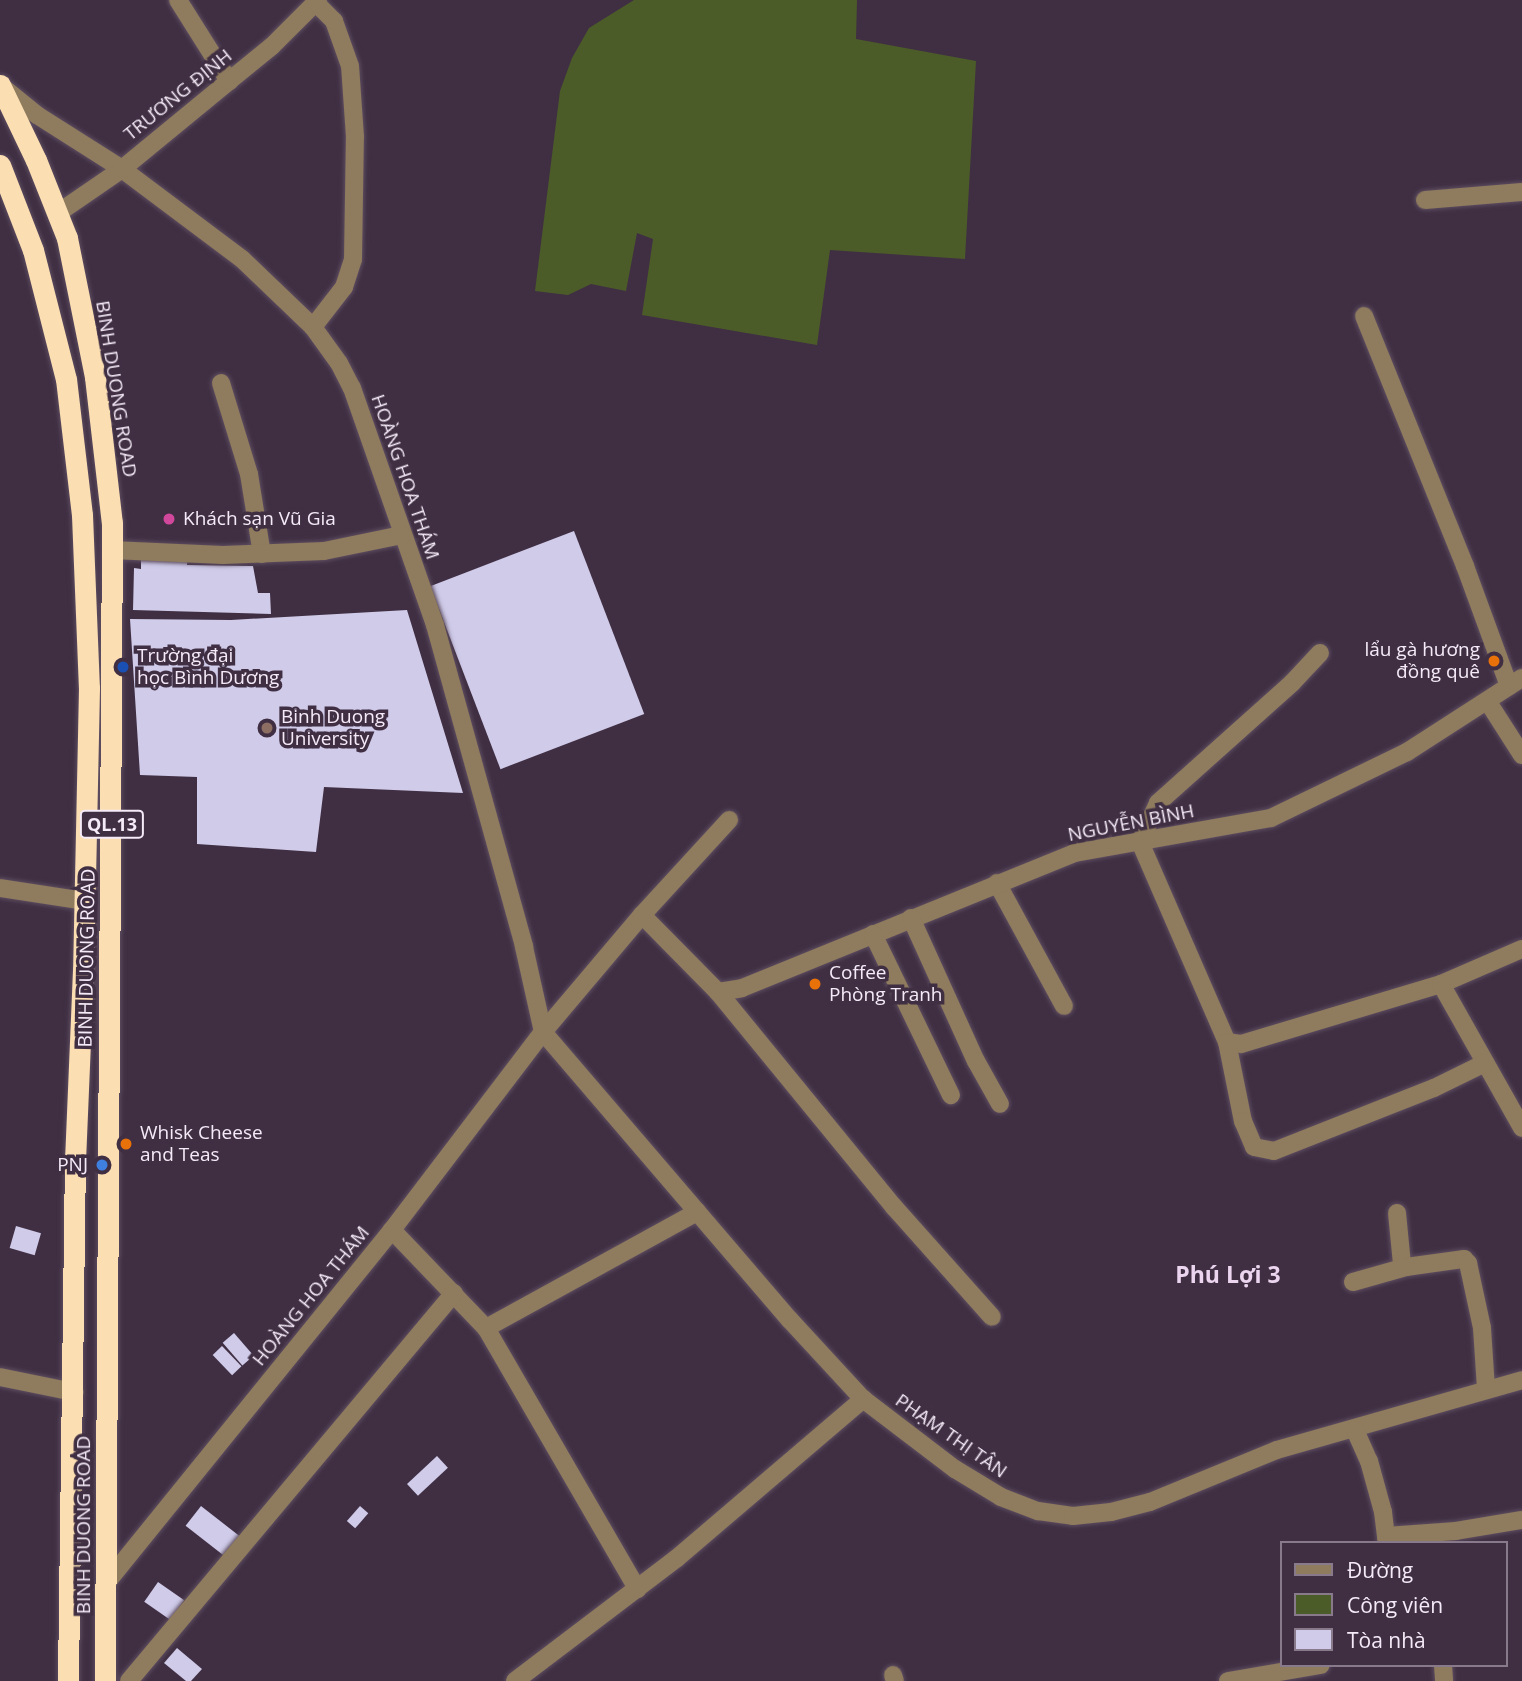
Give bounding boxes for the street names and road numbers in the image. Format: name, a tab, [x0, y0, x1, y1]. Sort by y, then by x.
street label: TRƯƠNG ĐỊNH	[119, 45, 237, 145]
street label: BINH DUONG ROAD	[91, 299, 141, 479]
street label: HOÀNG HOA THÁM	[366, 391, 444, 563]
street label: NGUYỄN BÌNH	[1066, 800, 1196, 846]
road number: QL.13	[79, 810, 145, 838]
street label: BINH DUONG ROAD	[74, 869, 100, 1047]
street label: HOÀNG HOA THÁM	[248, 1222, 374, 1370]
street label: PHẠM THỊ TÂN	[891, 1389, 1011, 1483]
street label: BINH DUONG ROAD	[73, 1436, 95, 1614]

